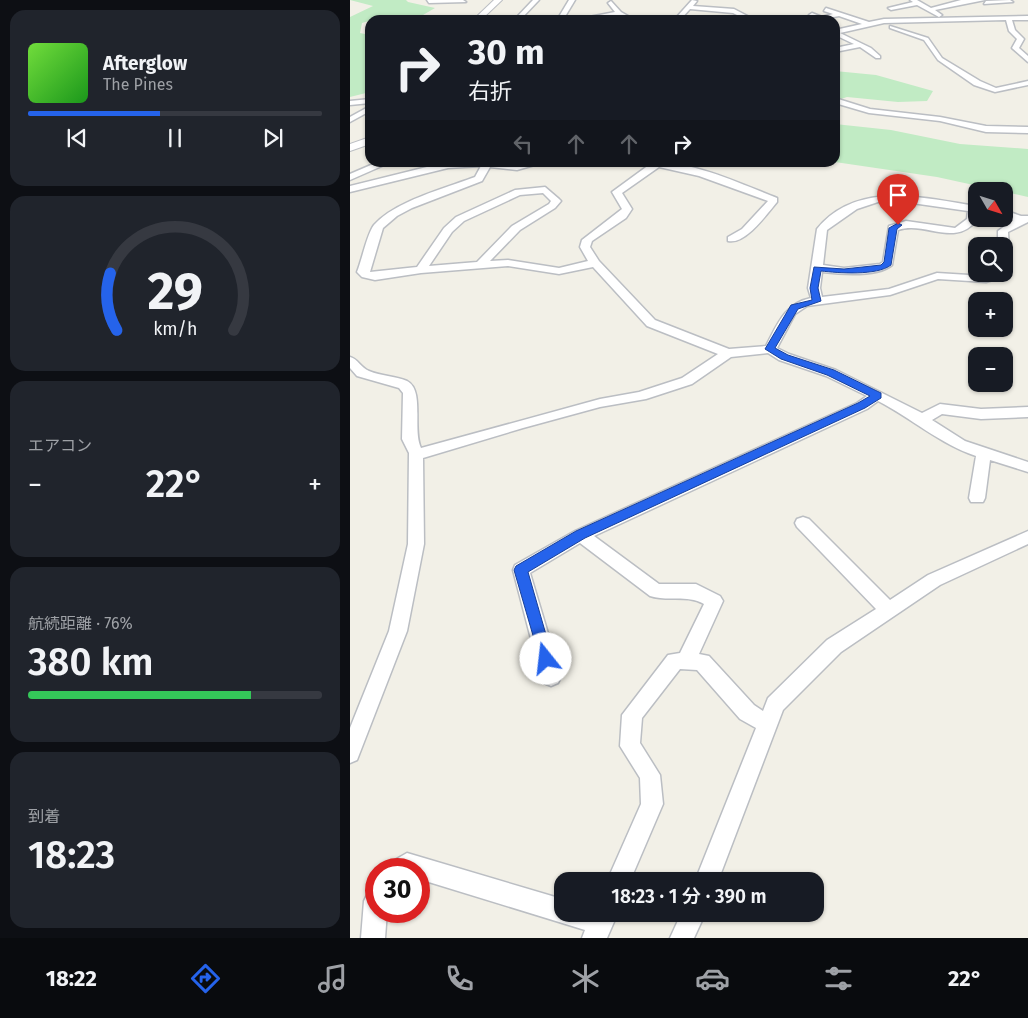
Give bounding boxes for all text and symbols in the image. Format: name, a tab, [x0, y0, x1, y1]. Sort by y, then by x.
text: 30 m	[468, 31, 545, 73]
icon: right	[385, 35, 450, 100]
text: Afterglow	[103, 52, 187, 75]
text: The Pines	[103, 75, 173, 94]
text: 右折	[468, 78, 512, 105]
icon: previous	[63, 124, 91, 152]
icon: pause	[161, 124, 189, 152]
icon: next	[259, 124, 287, 152]
icon: left	[509, 130, 537, 158]
icon: ahead	[562, 130, 590, 158]
icon: ahead	[615, 130, 643, 158]
icon: right	[668, 130, 696, 158]
pin	[877, 174, 919, 225]
icon: arrive	[884, 181, 912, 209]
north arrow	[968, 182, 1012, 228]
map controls	[968, 182, 1013, 392]
button: search	[968, 237, 1013, 282]
text: 29	[147, 260, 203, 323]
button: +	[968, 292, 1013, 337]
text: km/h	[153, 318, 197, 340]
button: −	[968, 347, 1013, 392]
text: エアコン	[28, 436, 92, 455]
text: 22°	[146, 461, 204, 507]
text: −	[28, 468, 42, 501]
text: +	[308, 468, 322, 501]
text: 航続距離 · 76%	[28, 614, 133, 633]
position arrow	[519, 632, 571, 684]
text: 380 km	[28, 639, 153, 685]
text: 到着	[28, 807, 60, 826]
text: 18:23	[28, 832, 115, 878]
speed limit sign: 30	[365, 858, 430, 923]
text: 18:23 · 1 分 · 390 m	[611, 885, 767, 908]
icon: directions	[188, 961, 223, 996]
icon: music	[315, 961, 350, 996]
icon: phone	[442, 961, 477, 996]
icon: climate	[568, 961, 603, 996]
icon: car	[695, 961, 730, 996]
icon: filters	[821, 961, 856, 996]
text: 18:22	[46, 965, 97, 992]
text: 22°	[948, 965, 982, 992]

